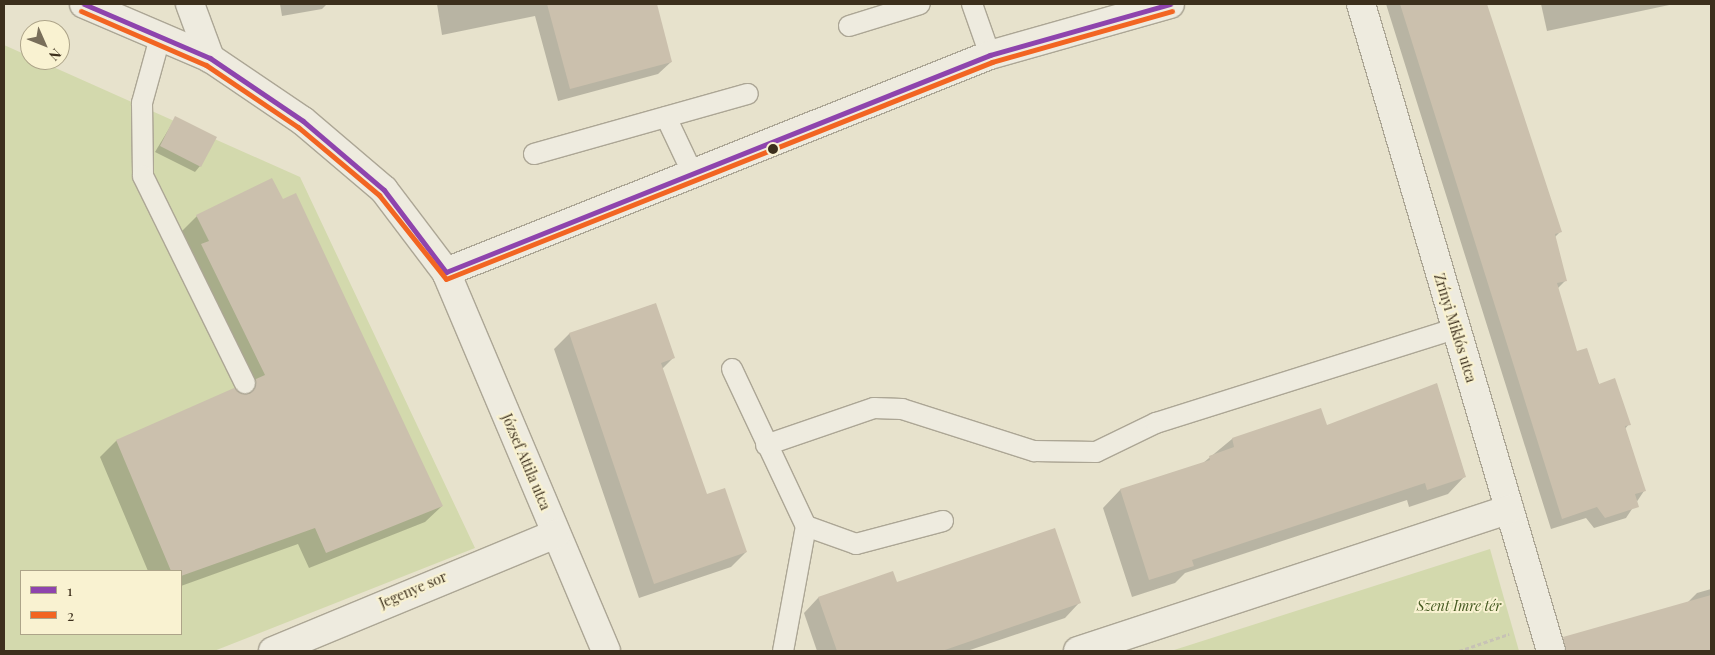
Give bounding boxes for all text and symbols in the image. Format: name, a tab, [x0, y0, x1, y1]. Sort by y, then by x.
north arrow	[20, 20, 70, 70]
text: N	[45, 45, 66, 65]
unlabelled marker	[768, 144, 778, 154]
street label: Zrínyi Miklós utca	[1430, 271, 1480, 385]
street label: József Attila utca	[498, 411, 554, 513]
street label: Jegenye sor	[377, 568, 449, 612]
legend	[20, 570, 182, 635]
text: 1	[67, 580, 73, 600]
park label: Szent Imre tér	[1417, 598, 1501, 614]
text: 2	[67, 605, 74, 625]

